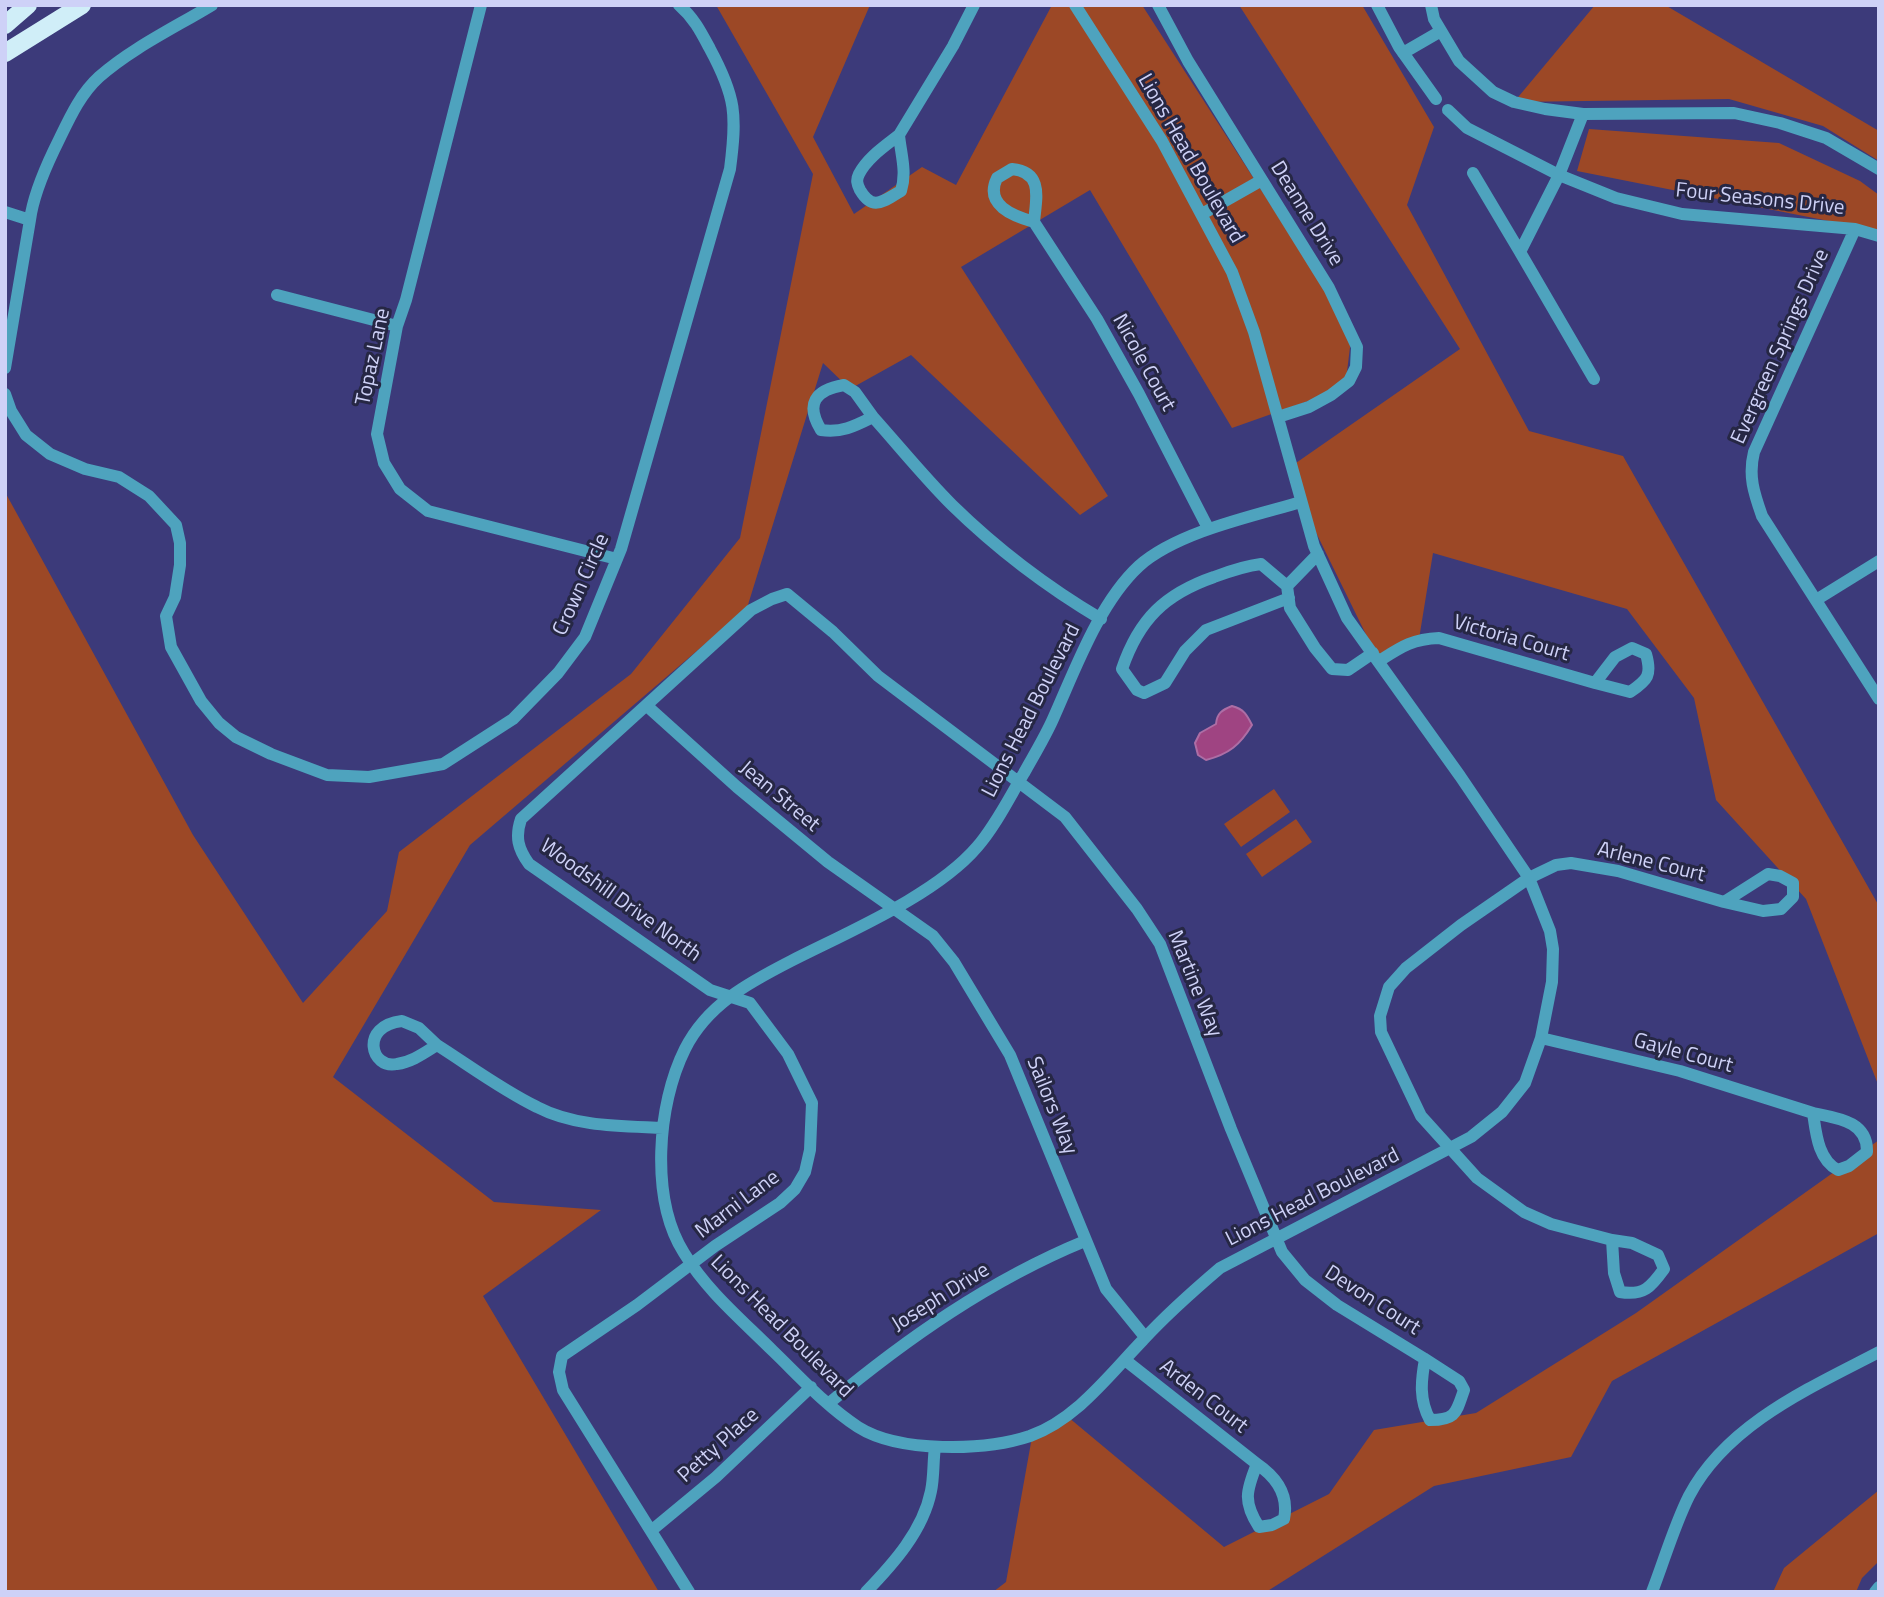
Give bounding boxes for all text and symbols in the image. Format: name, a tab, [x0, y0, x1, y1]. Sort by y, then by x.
street label: Lions Head Boulevard	[1131, 70, 1249, 248]
street label: Deanne Drive	[1264, 157, 1348, 271]
street label: Four Seasons Drive	[1674, 179, 1846, 221]
street label: Evergreen Springs Drive	[1727, 246, 1835, 448]
street label: Topaz Lane	[351, 306, 397, 408]
street label: Nicole Court	[1106, 310, 1180, 416]
street label: Crown Circle	[548, 530, 616, 640]
street label: Victoria Court	[1450, 610, 1572, 668]
street label: Lions Head Boulevard	[977, 620, 1087, 802]
street label: Jean Street	[734, 756, 824, 838]
street label: Woodshill Drive North	[534, 834, 706, 968]
street label: Arlene Court	[1595, 837, 1707, 889]
street label: Martine Way	[1161, 927, 1227, 1041]
street label: Gayle Court	[1631, 1029, 1735, 1079]
street label: Sailors Way	[1020, 1054, 1082, 1158]
street label: Lions Head Boulevard	[1222, 1143, 1404, 1253]
street label: Marni Lane	[691, 1165, 785, 1245]
street label: Lions Head Boulevard	[704, 1250, 858, 1404]
street label: Joseph Drive	[888, 1258, 994, 1338]
street label: Devon Court	[1319, 1261, 1425, 1341]
street label: Arden Court	[1154, 1355, 1252, 1439]
street label: Petty Place	[673, 1403, 765, 1489]

